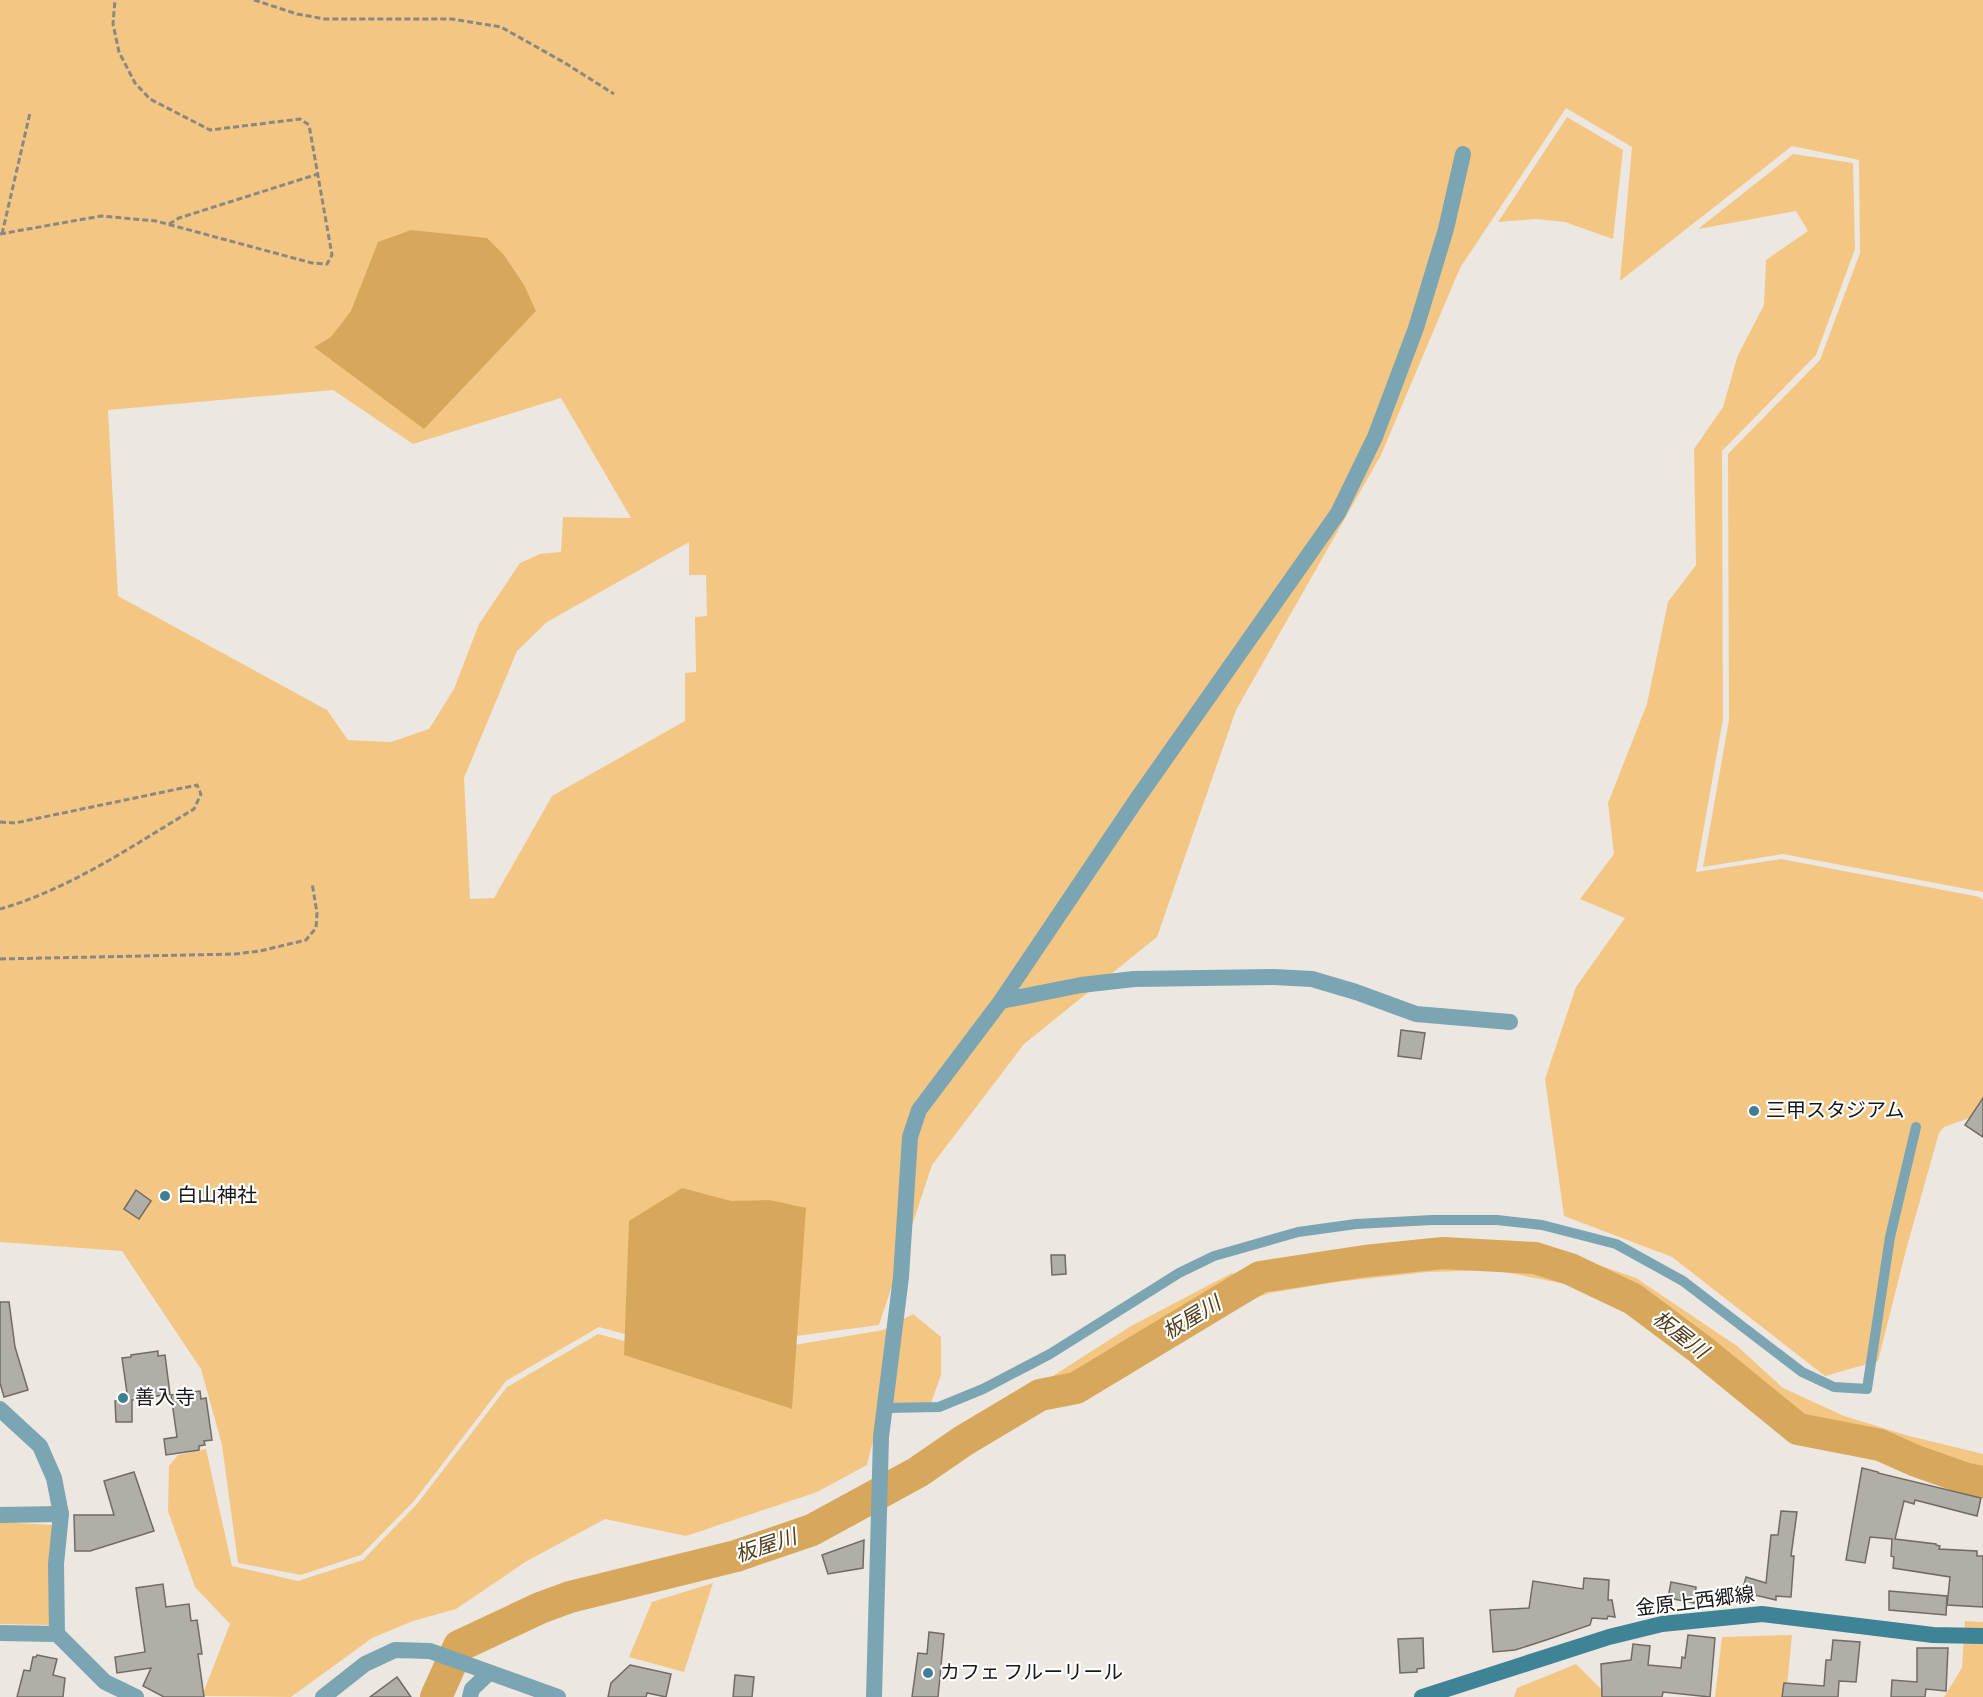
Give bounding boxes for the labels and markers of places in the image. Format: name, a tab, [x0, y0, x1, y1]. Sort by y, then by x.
place label: 三甲スタジアム	[1766, 1099, 1905, 1123]
marker: 三甲スタジアム	[1747, 1104, 1761, 1118]
place label: 白山神社	[177, 1184, 257, 1208]
marker: 白山神社	[158, 1189, 172, 1203]
place label: 善入寺	[135, 1386, 195, 1410]
marker: 善入寺	[116, 1391, 130, 1405]
place label: カフェ フルーリール	[940, 1661, 1123, 1685]
marker: カフェ フルーリール	[921, 1666, 935, 1680]

